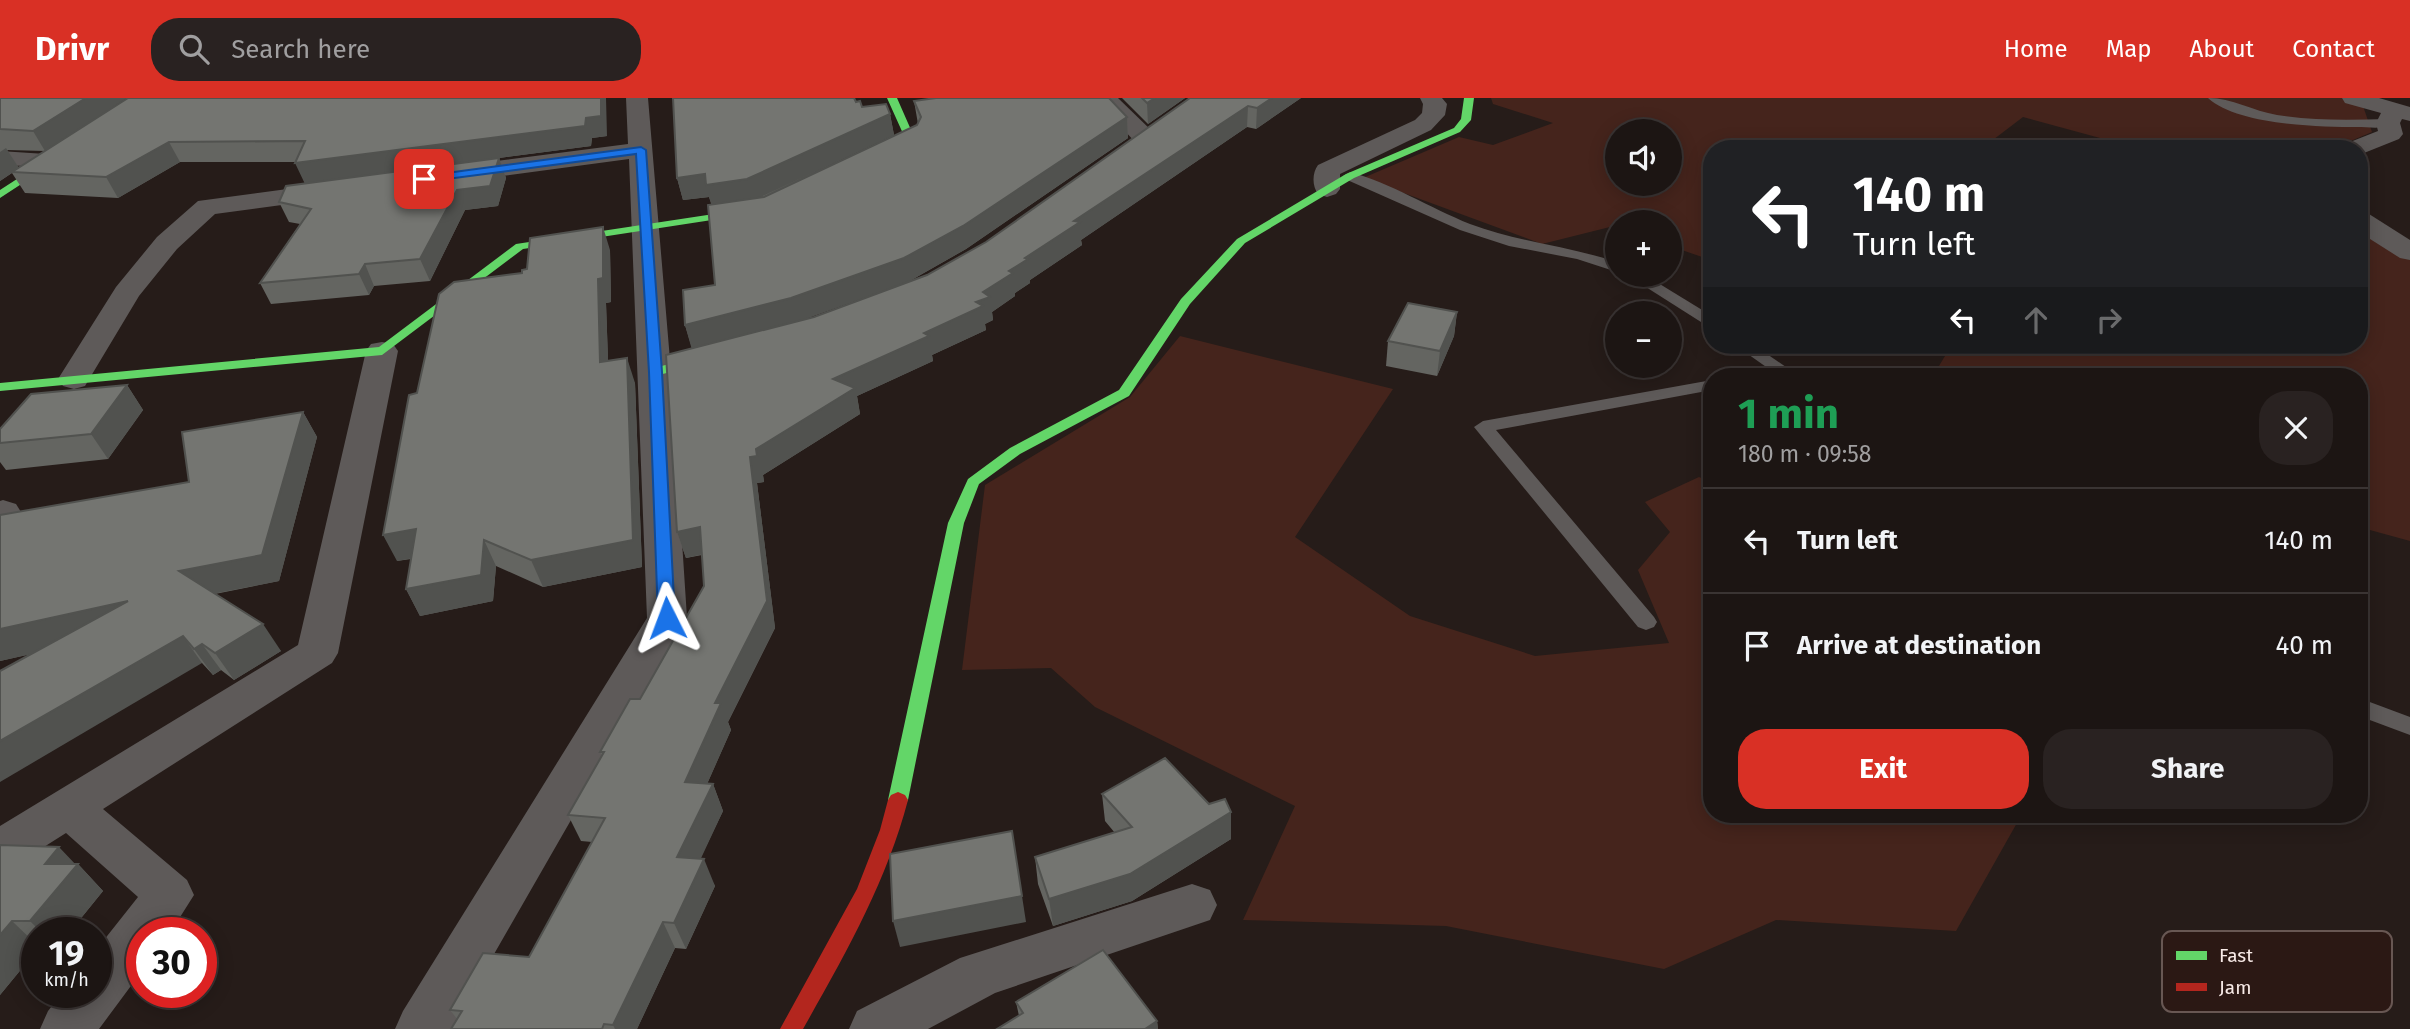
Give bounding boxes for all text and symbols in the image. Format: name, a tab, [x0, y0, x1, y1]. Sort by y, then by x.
search box	[151, 18, 641, 81]
text: Drivr	[35, 29, 109, 69]
icon: search	[175, 30, 213, 68]
text: Search here	[231, 34, 370, 65]
text: Home	[2004, 35, 2068, 63]
text: Map	[2106, 35, 2152, 63]
text: About	[2190, 35, 2254, 63]
text: Contact	[2292, 35, 2375, 63]
map controls	[1605, 119, 1682, 378]
button: sound	[1605, 119, 1682, 196]
pin	[394, 149, 454, 209]
icon: arrive	[405, 160, 443, 198]
text: 140 m	[1853, 165, 1985, 224]
icon: left	[1738, 168, 1829, 259]
button: +	[1605, 210, 1682, 287]
text: Turn left	[1853, 225, 1975, 263]
button: −	[1605, 301, 1682, 378]
icon: left	[1944, 301, 1982, 339]
icon: ahead	[2017, 301, 2055, 339]
icon: right	[2090, 301, 2128, 339]
text: 1 min	[1738, 389, 1839, 439]
button: close	[2259, 391, 2333, 465]
text: 180 m · 09:58	[1738, 440, 1871, 468]
icon: left	[1738, 522, 1776, 560]
text: Turn left	[1797, 525, 1898, 556]
text: 140 m	[2264, 525, 2333, 556]
position arrow	[630, 581, 704, 655]
icon: arrive	[1738, 627, 1776, 665]
text: Arrive at destination	[1797, 630, 2041, 661]
text: 40 m	[2275, 630, 2333, 661]
button: Exit	[1738, 729, 2029, 809]
button: Share	[2043, 729, 2333, 809]
speed limit sign: 30	[126, 917, 217, 1008]
legend	[2162, 931, 2392, 1012]
text: 19	[49, 932, 84, 974]
text: Fast	[2219, 944, 2253, 967]
text: km/h	[44, 969, 89, 991]
text: Jam	[2219, 976, 2251, 999]

